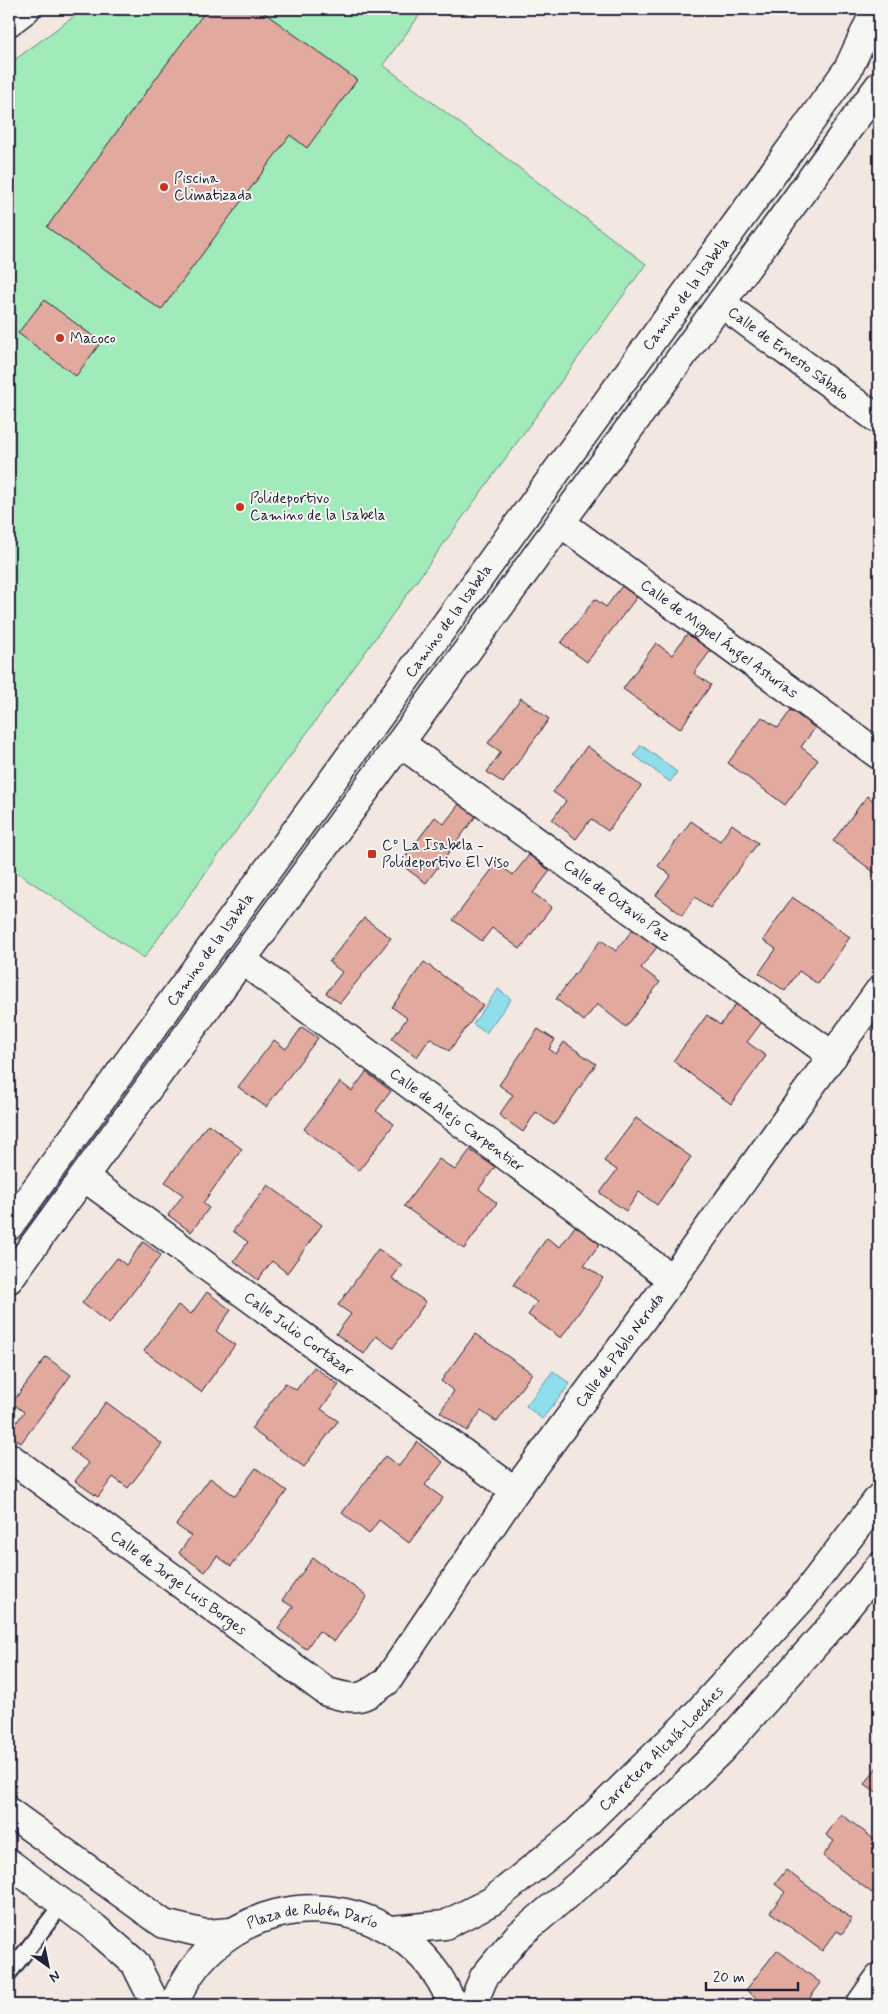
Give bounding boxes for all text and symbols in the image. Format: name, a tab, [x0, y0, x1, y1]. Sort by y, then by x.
place label: Piscina Climatizada	[174, 169, 252, 206]
marker: Piscina Climatizada	[158, 181, 170, 193]
street label: Camino de la Isabela	[639, 233, 735, 355]
street label: Calle de Ernesto Sábato	[723, 302, 852, 405]
place label: Macoco	[70, 329, 116, 349]
marker: Macoco	[54, 332, 66, 344]
place label: Polideportivo Camino de la Isabela	[250, 489, 386, 526]
marker: Polideportivo Camino de la Isabela	[234, 501, 246, 513]
street label: Camino de la Isabela	[401, 560, 497, 682]
street label: Calle de Miguel Ángel Asturias	[636, 575, 802, 704]
place label: Cº La Isabela - Polideportivo El Viso	[382, 836, 509, 873]
marker: Cº La Isabela - Polideportivo El Viso	[366, 848, 378, 860]
street label: Calle de Octavio Paz	[559, 855, 674, 946]
street label: Camino de la Isabela	[163, 889, 259, 1011]
street label: Calle de Alejo Carpentier	[385, 1064, 528, 1177]
street label: Calle Julio Cortázar	[240, 1288, 358, 1382]
street label: Calle de Pablo Neruda	[571, 1289, 669, 1412]
street label: Calle de Jorge Luis Borges	[106, 1526, 251, 1640]
street label: Carretera Alcalá-Loeches	[595, 1682, 729, 1816]
street label: Plaza de Rubén Darío	[244, 1900, 381, 1934]
north arrow	[22, 1942, 72, 1992]
scale bar	[706, 1959, 798, 1991]
text: N	[46, 1966, 63, 1986]
text: 20 m	[713, 1968, 745, 1988]

